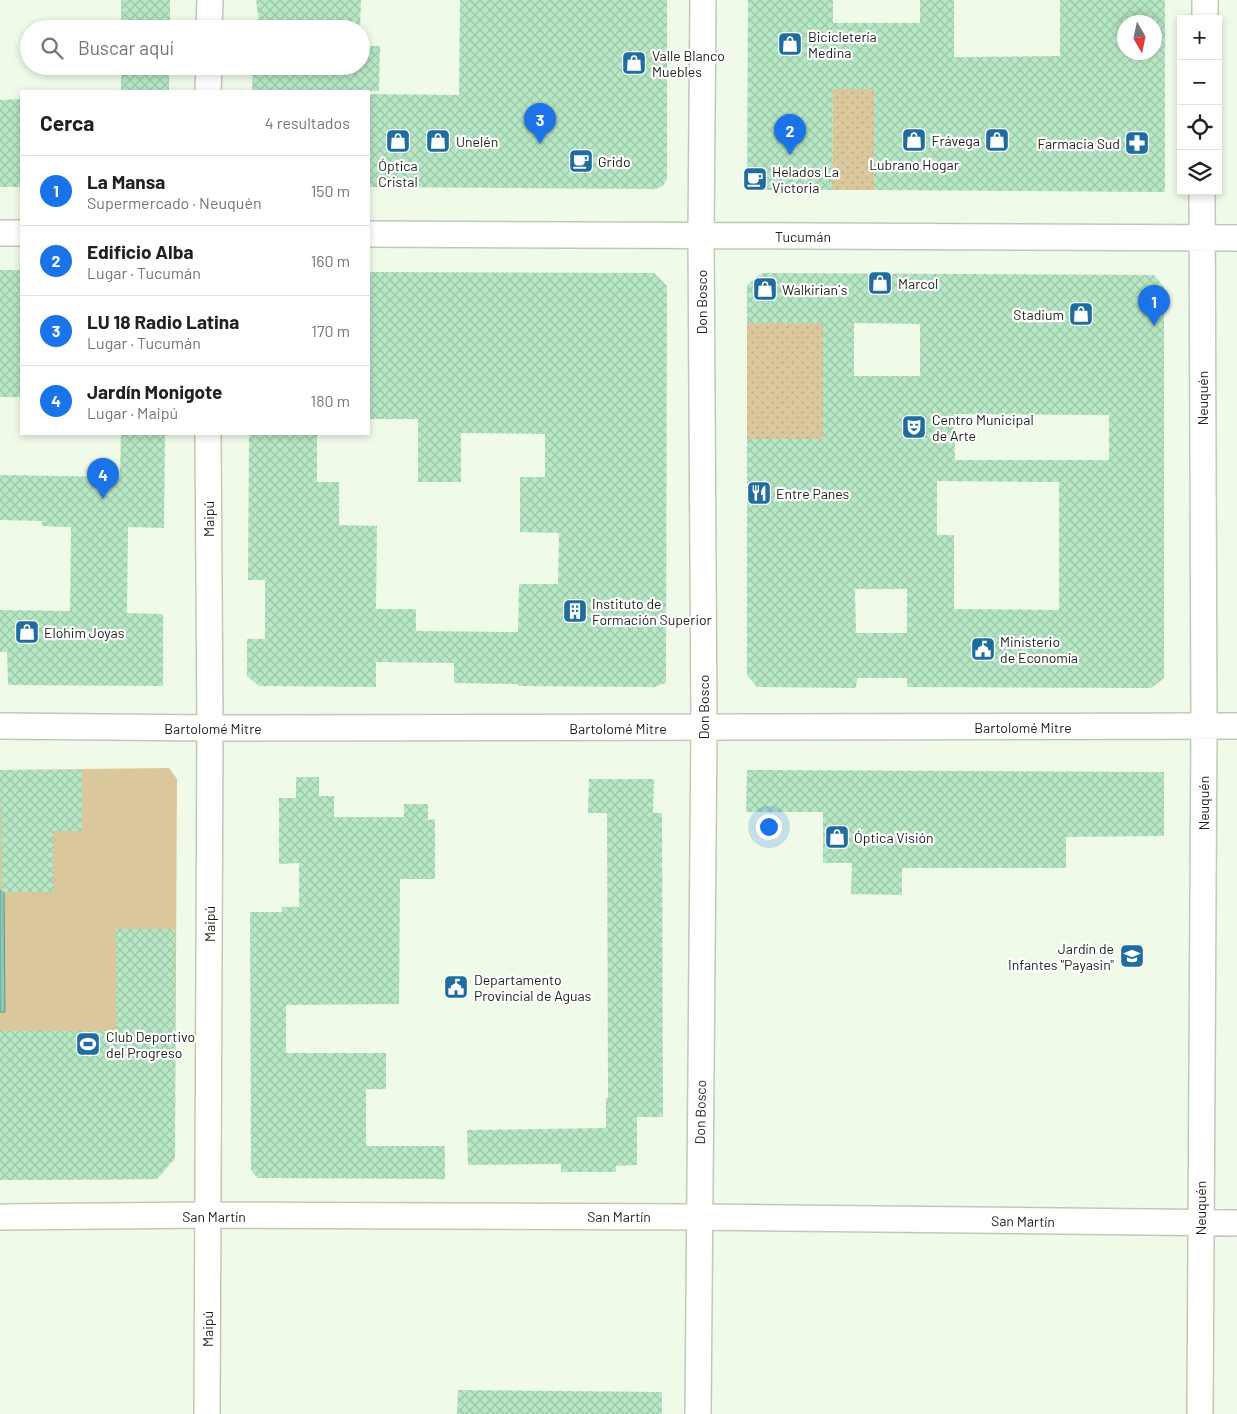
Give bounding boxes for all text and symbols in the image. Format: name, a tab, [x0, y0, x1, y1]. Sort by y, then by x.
north arrow	[1117, 15, 1162, 60]
map controls	[1177, 15, 1222, 195]
button: +	[1177, 15, 1222, 60]
search box	[20, 20, 370, 75]
place label: Bicicletería Medina	[808, 28, 877, 61]
shop icon: Bicicletería Medina	[777, 31, 803, 57]
icon: search	[38, 34, 66, 62]
text: Buscar aquí	[78, 36, 174, 59]
place label: Valle Blanco Muebles	[652, 47, 725, 80]
shop icon: Valle Blanco Muebles	[621, 50, 647, 76]
button: −	[1177, 60, 1222, 105]
pin: 3	[524, 103, 556, 144]
button: locate	[1177, 105, 1222, 150]
text: Cerca	[40, 110, 94, 135]
text: 4 resultados	[265, 113, 350, 132]
pin: 2	[774, 114, 806, 155]
shop icon: Lubrano Hogar	[901, 127, 927, 153]
shop icon: Frávega	[984, 127, 1010, 153]
shop icon: Óptica Cristal	[385, 128, 411, 154]
shop icon: Unelén	[425, 128, 451, 154]
pharmacy icon: Farmacia Sud	[1124, 130, 1150, 156]
place label: Frávega	[932, 132, 980, 149]
place label: Unelén	[456, 133, 498, 150]
place label: Farmacia Sud	[1037, 135, 1120, 152]
cafe icon: Grido	[568, 148, 594, 174]
button: layers	[1177, 150, 1222, 195]
place label: Grido	[598, 153, 631, 170]
place label: Lubrano Hogar	[869, 156, 959, 173]
place label: Óptica Cristal	[378, 157, 418, 190]
place label: Helados La Victoria	[772, 163, 839, 196]
cafe icon: Helados La Victoria	[742, 166, 768, 192]
text: La Mansa	[87, 170, 165, 193]
text: 1	[53, 181, 59, 200]
text: 150 m	[311, 181, 350, 200]
text: Supermercado · Neuquén	[87, 193, 262, 212]
street label: Tucumán	[775, 228, 831, 245]
text: Edificio Alba	[87, 240, 194, 263]
text: 2	[52, 251, 60, 270]
text: 160 m	[311, 251, 350, 270]
text: Lugar · Tucumán	[87, 263, 201, 282]
street label: Don Bosco	[693, 270, 710, 334]
shop icon: Marcol	[867, 270, 893, 296]
place label: Marcol	[898, 275, 938, 292]
shop icon: Walkirian´s	[752, 276, 778, 302]
place label: Walkirian´s	[782, 281, 848, 298]
pin: 1	[1138, 285, 1170, 326]
shop icon: Stadium	[1068, 301, 1094, 327]
place label: Stadium	[1013, 306, 1064, 323]
text: LU 18 Radio Latina	[87, 310, 239, 333]
text: 3	[52, 321, 60, 340]
text: 170 m	[311, 321, 350, 340]
text: Lugar · Tucumán	[87, 333, 201, 352]
street label: Neuquén	[1194, 371, 1211, 425]
text: Jardín Monigote	[87, 380, 222, 403]
text: 4	[51, 391, 61, 410]
text: 180 m	[311, 391, 350, 410]
text: Lugar · Maipú	[87, 403, 178, 422]
place label: Centro Municipal de Arte	[932, 411, 1034, 444]
theatre icon: Centro Municipal de Arte	[901, 414, 927, 440]
pin: 4	[87, 458, 119, 499]
restaurant icon: Entre Panes	[746, 480, 772, 506]
place label: Entre Panes	[776, 485, 850, 502]
street label: Maipú	[200, 501, 217, 537]
place label: Instituto de Formación Superior	[592, 595, 712, 628]
building icon: Instituto de Formación Superior	[562, 598, 588, 624]
shop icon: Elohim Joyas	[14, 619, 40, 645]
place label: Elohim Joyas	[44, 624, 125, 641]
place label: Ministerio de Economía	[1000, 633, 1078, 666]
public building icon: Ministerio de Economía	[970, 636, 996, 662]
street label: Don Bosco	[695, 675, 712, 739]
street label: Bartolomé Mitre	[974, 719, 1072, 736]
street label: Bartolomé Mitre	[164, 720, 262, 737]
street label: Bartolomé Mitre	[569, 720, 667, 737]
street label: Neuquén	[1195, 776, 1212, 830]
your location	[756, 814, 782, 840]
shop icon: Óptica Visión	[824, 824, 850, 850]
place label: Óptica Visión	[854, 829, 934, 846]
street label: Maipú	[201, 906, 218, 942]
place label: Jardín de Infantes "Payasin"	[1008, 940, 1114, 973]
school or university icon: Jardín de Infantes "Payasin"	[1119, 943, 1145, 969]
place label: Departamento Provincial de Aguas	[474, 971, 592, 1004]
public building icon: Departamento Provincial de Aguas	[443, 974, 469, 1000]
place label: Club Deportivo del Progreso	[106, 1028, 195, 1061]
sports icon: Club Deportivo del Progreso	[75, 1031, 101, 1057]
street label: Don Bosco	[691, 1080, 709, 1144]
street label: Neuquén	[1192, 1181, 1209, 1235]
street label: San Martín	[182, 1208, 246, 1225]
street label: San Martín	[587, 1208, 651, 1225]
street label: San Martín	[991, 1212, 1055, 1230]
street label: Maipú	[199, 1311, 216, 1347]

